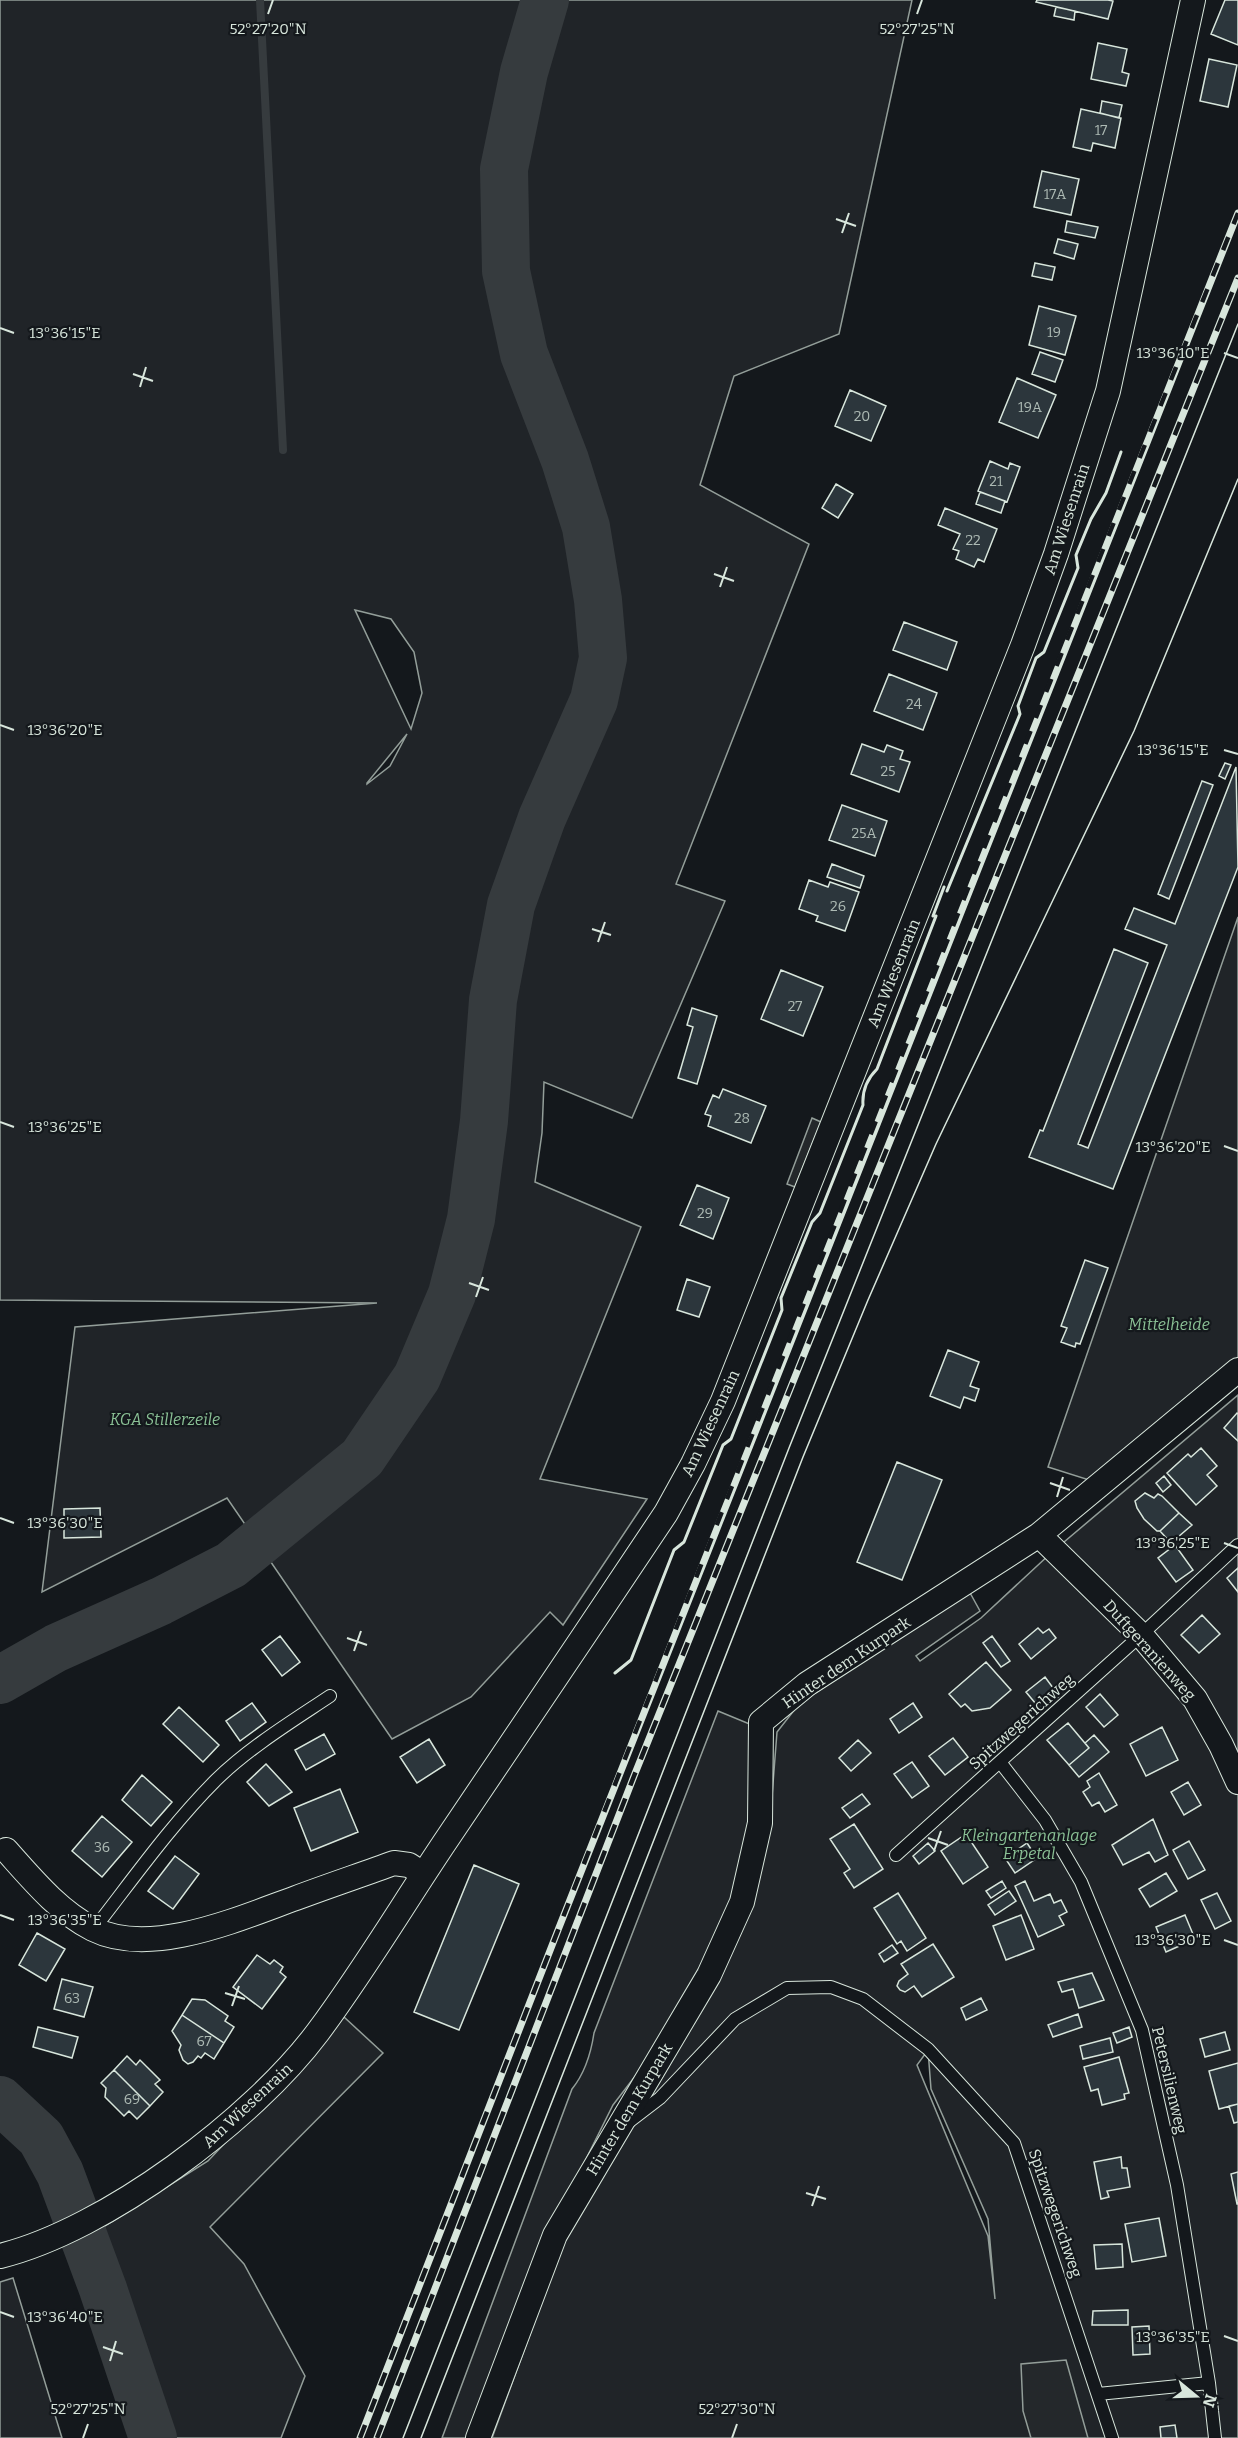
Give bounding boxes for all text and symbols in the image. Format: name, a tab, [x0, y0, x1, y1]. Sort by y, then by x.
text: 52°27'20"N	[229, 20, 307, 38]
text: 52°27'25"N	[879, 20, 955, 38]
house number: 17	[1095, 122, 1107, 139]
house number: 17A	[1044, 186, 1066, 203]
text: 13°36'15"E	[29, 324, 101, 342]
house number: 19	[1047, 324, 1061, 341]
text: 13°36'10"E	[1137, 344, 1209, 362]
house number: 19A	[1018, 399, 1042, 416]
house number: 20	[854, 408, 870, 425]
street label: Am Wiesenrain	[1040, 461, 1093, 577]
house number: 21	[989, 473, 1003, 490]
house number: 22	[965, 532, 981, 549]
house number: 24	[906, 696, 922, 713]
text: 13°36'20"E	[27, 721, 103, 739]
text: 13°36'15"E	[1137, 741, 1209, 759]
house number: 25	[880, 763, 896, 780]
house number: 25A	[851, 825, 877, 842]
house number: 26	[830, 898, 846, 915]
street label: Am Wiesenrain	[863, 916, 924, 1030]
house number: 27	[788, 998, 802, 1015]
house number: 28	[734, 1110, 750, 1127]
text: 13°36'25"E	[28, 1118, 102, 1136]
text: 13°36'20"E	[1135, 1138, 1211, 1156]
house number: 29	[697, 1205, 713, 1222]
park label: Mittelheide	[1128, 1315, 1210, 1334]
street label: Am Wiesenrain	[677, 1367, 743, 1480]
park label: KGA Stillerzeile	[110, 1410, 220, 1429]
text: 13°36'30"E	[27, 1514, 103, 1532]
text: 13°36'25"E	[1136, 1534, 1210, 1552]
street label: Duftgeranienweg	[1099, 1596, 1200, 1705]
street label: Hinter dem Kurpark	[778, 1612, 914, 1712]
street label: Spitzwegerichweg	[965, 1669, 1078, 1773]
park label: Kleingartenanlage Erpetal	[961, 1826, 1097, 1863]
house number: 36	[94, 1839, 110, 1856]
text: 13°36'35"E	[28, 1911, 102, 1929]
text: 13°36'30"E	[1135, 1931, 1211, 1949]
house number: 63	[64, 1990, 80, 2007]
street label: Petersilienweg	[1148, 2025, 1191, 2136]
house number: 67	[196, 2033, 212, 2050]
street label: Hinter dem Kurpark	[582, 2040, 676, 2179]
street label: Am Wiesenrain	[199, 2059, 296, 2152]
house number: 69	[124, 2091, 140, 2108]
street label: Spitzwegerichweg	[1025, 2146, 1086, 2280]
text: 13°36'40"E	[27, 2308, 103, 2326]
text: 13°36'35"E	[1136, 2328, 1210, 2346]
north arrow	[1166, 2366, 1226, 2426]
text: N	[1199, 2392, 1221, 2410]
text: 52°27'25"N	[50, 2400, 126, 2418]
text: 52°27'30"N	[698, 2400, 776, 2418]

